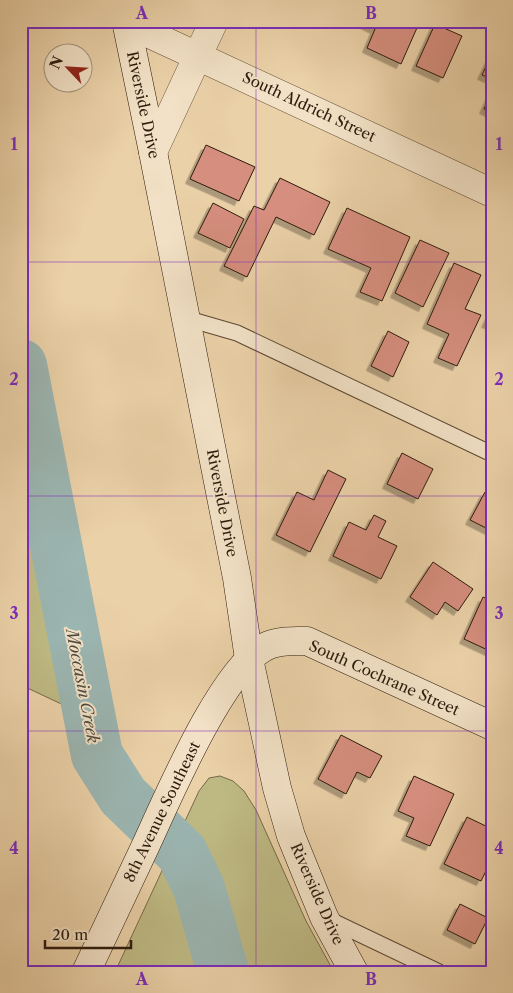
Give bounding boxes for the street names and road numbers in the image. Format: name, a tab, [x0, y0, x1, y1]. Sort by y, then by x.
street label: Riverside Drive	[123, 49, 164, 160]
street label: South Aldrich Street	[240, 67, 379, 146]
street label: Riverside Drive	[203, 447, 242, 558]
street label: South Cochrane Street	[306, 636, 463, 720]
street label: 8th Avenue Southeast	[119, 738, 204, 885]
street label: Riverside Drive	[287, 840, 348, 948]

